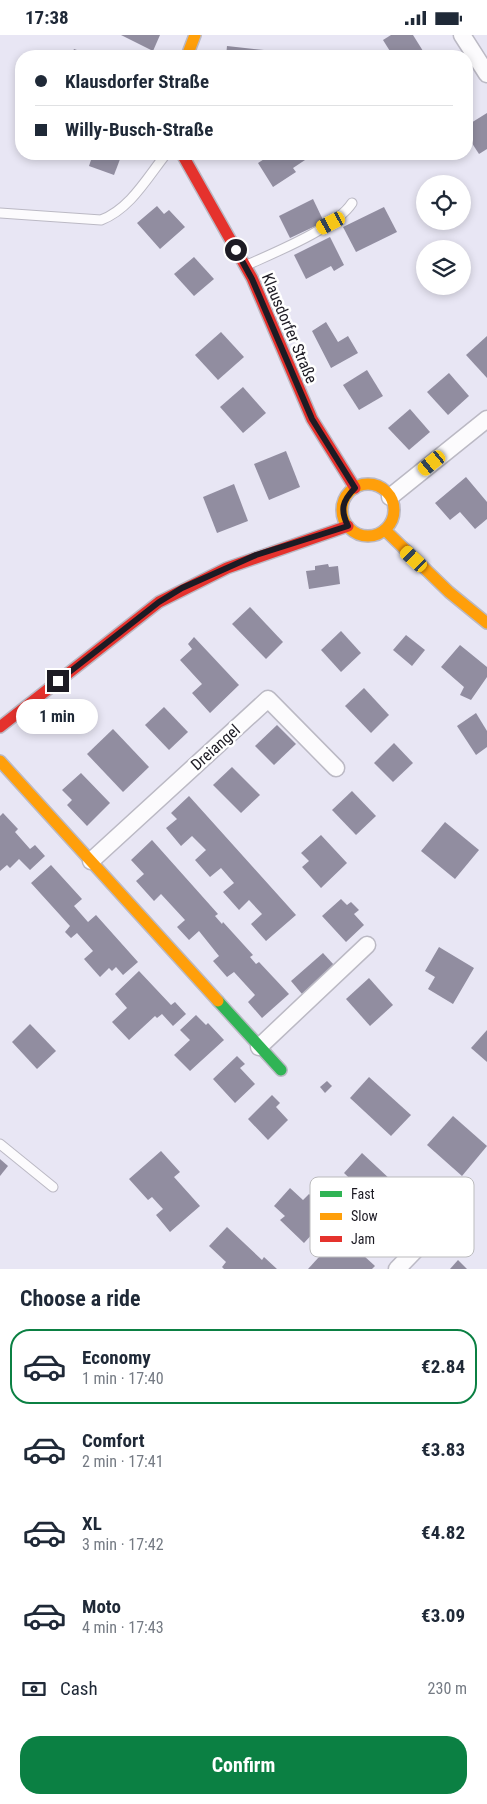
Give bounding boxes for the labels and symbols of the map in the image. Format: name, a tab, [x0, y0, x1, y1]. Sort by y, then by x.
car	[314, 209, 347, 237]
route start	[225, 239, 247, 261]
street label: Klausdorfer Straße	[258, 270, 321, 386]
car	[415, 448, 448, 478]
car	[397, 543, 430, 575]
route end	[47, 670, 69, 692]
callout: 1 min	[17, 699, 99, 733]
street label: Dreiangel	[187, 720, 244, 774]
legend	[310, 1177, 474, 1257]
text: Fast	[351, 1186, 375, 1202]
text: Slow	[351, 1208, 378, 1224]
text: Jam	[351, 1231, 375, 1247]

